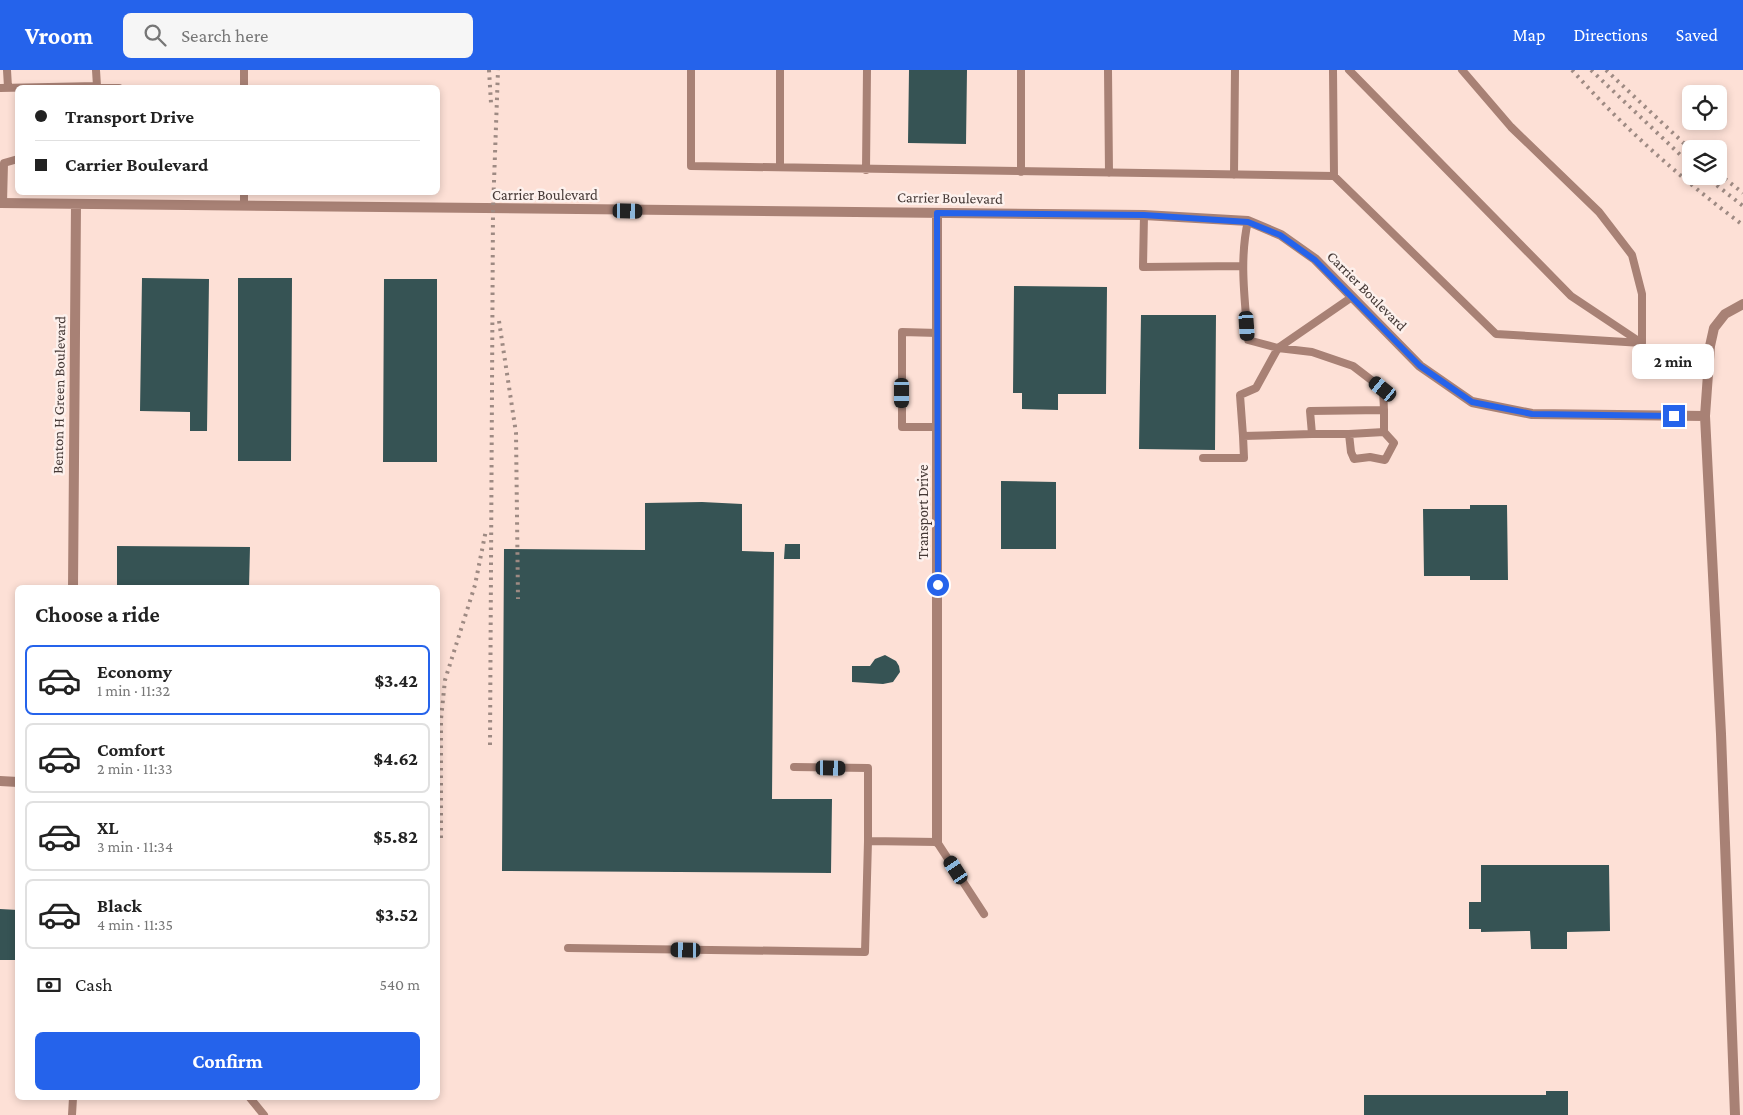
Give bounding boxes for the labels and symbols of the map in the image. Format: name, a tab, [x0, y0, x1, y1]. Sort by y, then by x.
street label: Carrier Boulevard	[492, 187, 598, 203]
street label: Carrier Boulevard	[897, 189, 1003, 207]
car	[612, 203, 643, 219]
street label: Carrier Boulevard	[1324, 248, 1410, 334]
car	[1238, 311, 1255, 341]
street label: Benton H Green Boulevard	[50, 316, 68, 474]
callout: 2 min	[1633, 344, 1715, 378]
car	[1366, 374, 1399, 404]
car	[894, 378, 909, 408]
route end	[1663, 405, 1685, 427]
street label: Transport Drive	[915, 464, 932, 560]
route start	[927, 574, 949, 596]
car	[815, 760, 846, 776]
car	[941, 853, 970, 887]
car	[670, 942, 701, 958]

